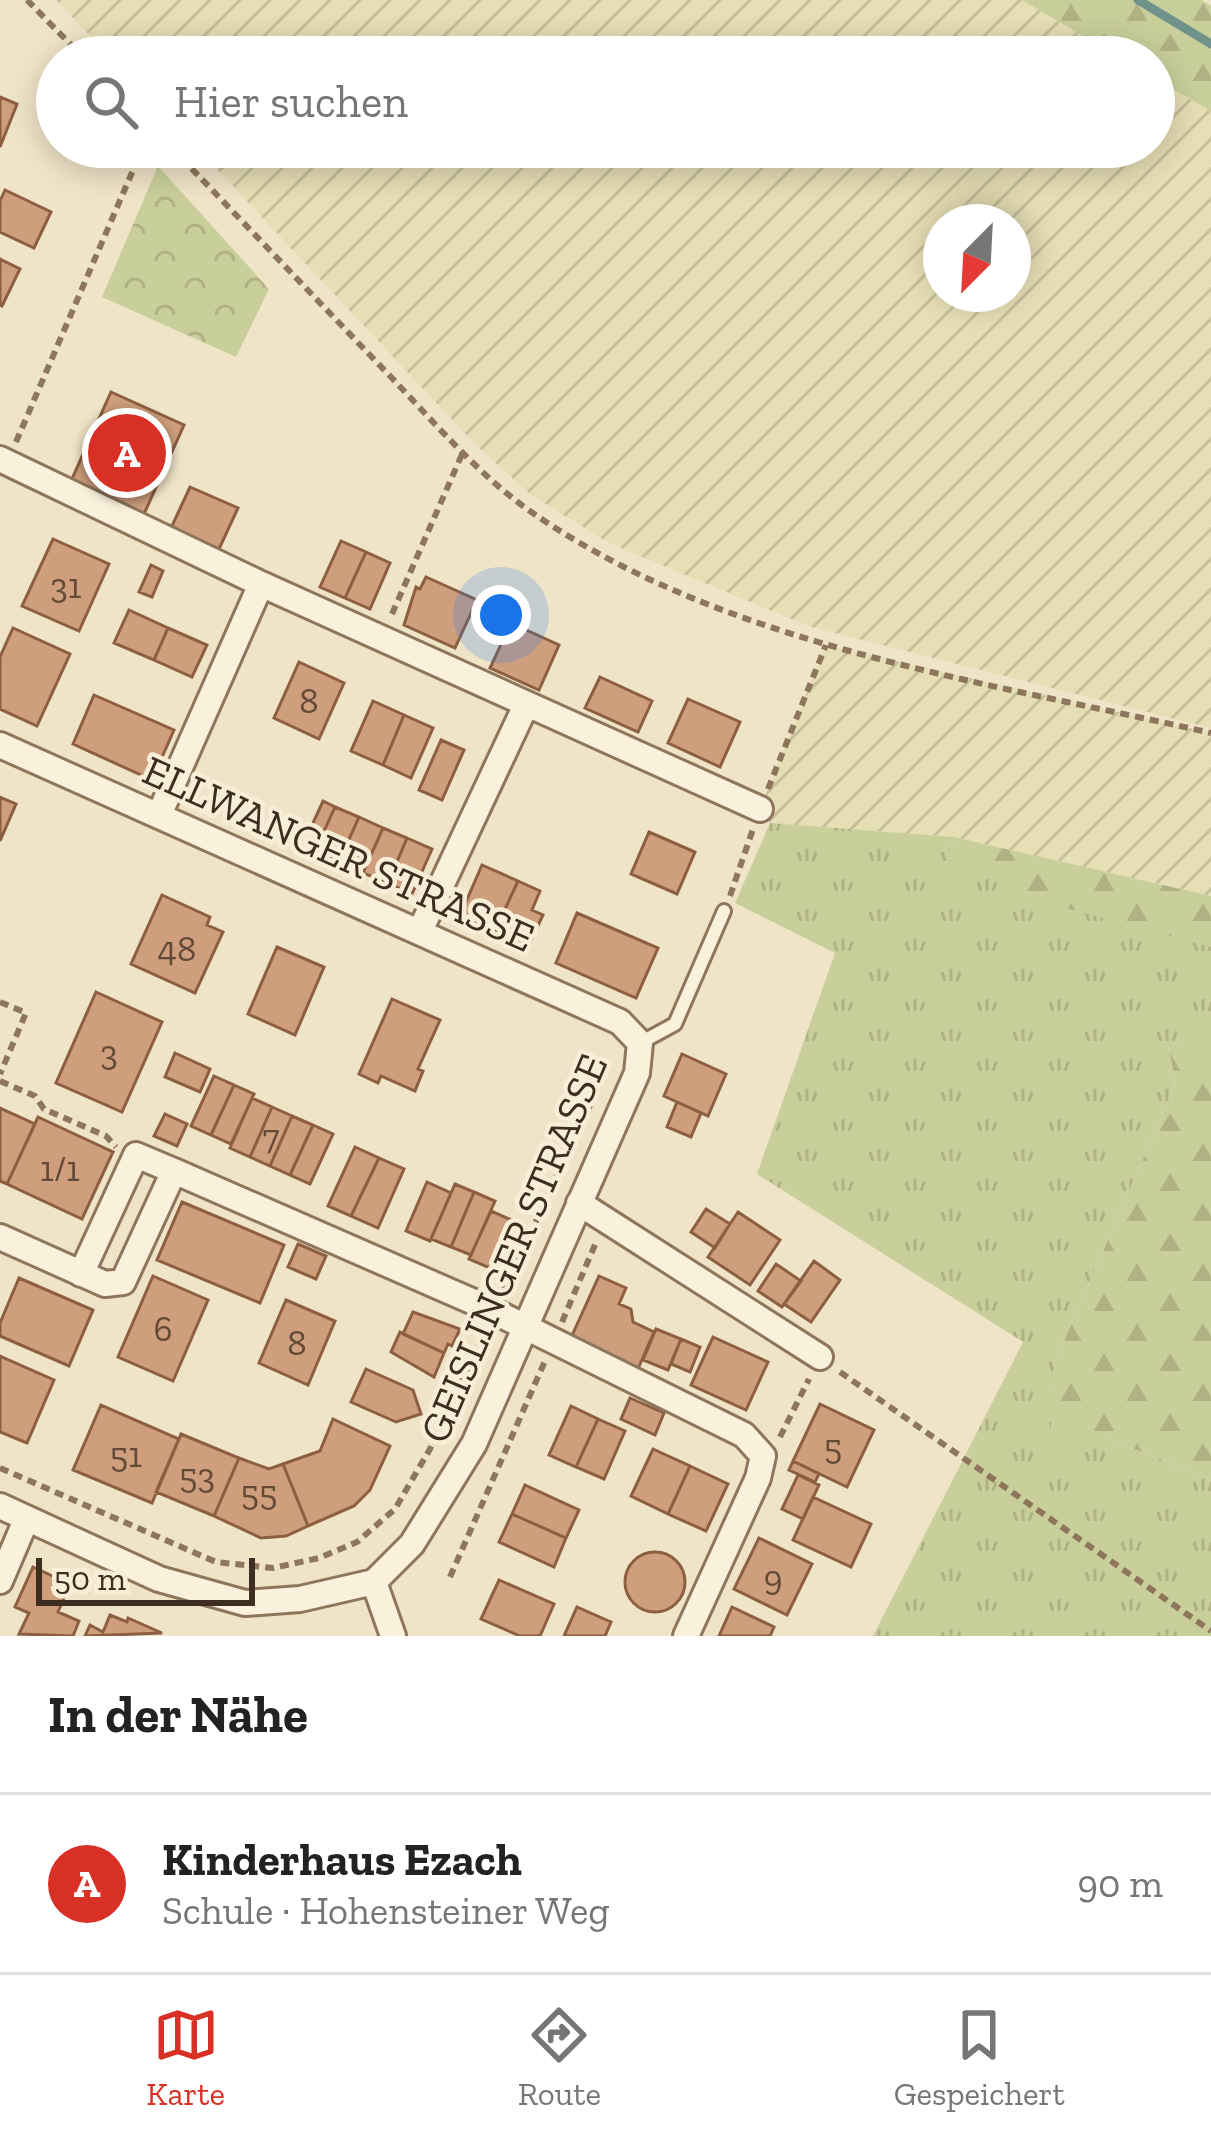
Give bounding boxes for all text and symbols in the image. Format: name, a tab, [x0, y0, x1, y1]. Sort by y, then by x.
search box	[36, 36, 1175, 168]
icon: search	[78, 69, 144, 135]
text: Hier suchen	[174, 75, 408, 129]
north arrow	[923, 204, 1031, 312]
pin: A	[88, 408, 166, 498]
house number: 31	[50, 564, 82, 607]
your location	[471, 585, 531, 645]
house number: 8	[299, 679, 319, 722]
street label: ELLWANGER STRASSE	[135, 744, 542, 963]
house number: 48	[158, 927, 196, 970]
house number: 3	[100, 1031, 118, 1074]
street label: GEISLINGER STRASSE	[409, 1046, 618, 1450]
house number: 7	[263, 1115, 280, 1158]
house number: 1/1	[40, 1147, 80, 1190]
house number: 6	[153, 1307, 173, 1350]
house number: 8	[287, 1321, 307, 1364]
house number: 5	[824, 1425, 842, 1468]
house number: 51	[110, 1433, 142, 1476]
house number: 53	[179, 1454, 215, 1497]
house number: 55	[241, 1471, 277, 1514]
scale bar	[36, 1552, 255, 1605]
house number: 9	[763, 1556, 783, 1599]
text: 50 m	[54, 1559, 126, 1598]
text: In der Nähe	[48, 1684, 308, 1745]
text: Kinderhaus Ezach	[162, 1833, 522, 1887]
text: A	[74, 1860, 100, 1907]
text: 90 m	[1077, 1860, 1163, 1907]
text: Schule · Hohensteiner Weg	[162, 1887, 610, 1934]
tab: Karte	[146, 2002, 225, 2113]
tab: Route	[518, 2002, 601, 2113]
tab: Gespeichert	[894, 2002, 1065, 2113]

